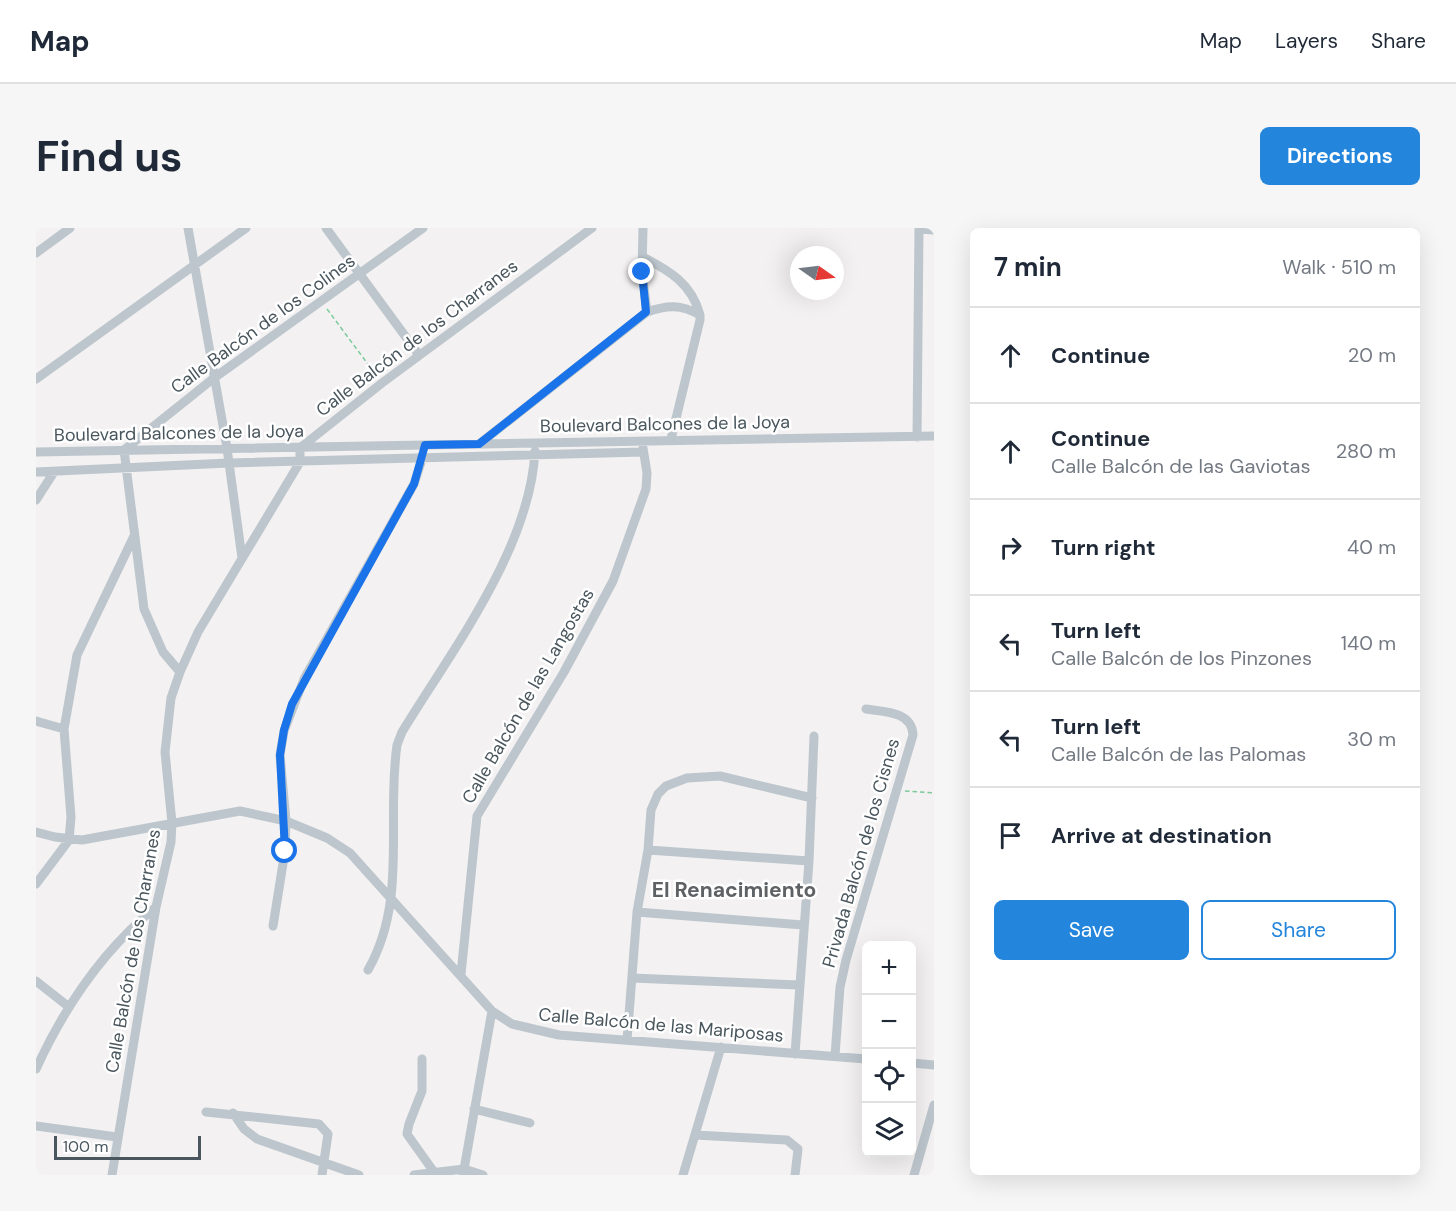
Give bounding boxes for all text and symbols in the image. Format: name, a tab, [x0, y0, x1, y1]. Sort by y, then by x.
text: Map	[30, 23, 90, 60]
text: Map	[1200, 27, 1242, 55]
text: Layers	[1275, 27, 1338, 55]
text: Share	[1371, 27, 1426, 55]
button: Directions	[1260, 127, 1420, 185]
text: Find us	[36, 129, 182, 184]
north arrow	[790, 246, 844, 300]
street label: Calle Balcón de los Colines	[166, 249, 360, 399]
text: 7 min	[994, 250, 1062, 284]
street label: Calle Balcón de los Charranes	[311, 254, 523, 422]
text: Walk · 510 m	[1282, 254, 1396, 280]
route end	[628, 258, 654, 284]
icon: ahead	[994, 339, 1027, 372]
text: Continue	[1051, 341, 1150, 370]
text: 20 m	[1348, 342, 1396, 368]
street label: Boulevard Balcones de la Joya	[540, 410, 790, 438]
street label: Boulevard Balcones de la Joya	[54, 419, 304, 447]
text: Continue	[1051, 424, 1150, 453]
icon: ahead	[994, 435, 1027, 468]
text: 280 m	[1336, 438, 1396, 464]
text: Calle Balcón de las Gaviotas	[1051, 453, 1310, 479]
icon: right	[994, 531, 1027, 564]
text: Turn right	[1051, 533, 1156, 562]
text: 40 m	[1347, 534, 1396, 560]
street label: Calle Balcón de las Langostas	[456, 584, 600, 808]
text: Turn left	[1051, 616, 1141, 645]
icon: left	[994, 627, 1027, 660]
text: 140 m	[1341, 630, 1396, 656]
text: Calle Balcón de los Pinzones	[1051, 645, 1312, 671]
text: Turn left	[1051, 712, 1141, 741]
icon: left	[994, 723, 1027, 756]
text: 30 m	[1347, 726, 1396, 752]
street label: Privada Balcón de los Cisnes	[817, 736, 905, 970]
text: Calle Balcón de las Palomas	[1051, 741, 1306, 767]
icon: arrive	[994, 819, 1027, 852]
text: Arrive at destination	[1051, 821, 1272, 850]
street label: Calle Balcón de los Charranes	[100, 827, 166, 1075]
route start	[271, 837, 297, 863]
district label: El Renacimiento	[652, 876, 816, 904]
button: Save	[994, 900, 1189, 960]
button: Share	[1201, 900, 1396, 960]
map controls	[862, 941, 916, 1157]
button: +	[862, 941, 916, 995]
button: −	[862, 995, 916, 1049]
street label: Calle Balcón de las Mariposas	[537, 1002, 785, 1048]
button: locate	[862, 1049, 916, 1103]
button: layers	[862, 1103, 916, 1157]
scale bar	[54, 1133, 201, 1160]
text: 100 m	[63, 1136, 108, 1157]

